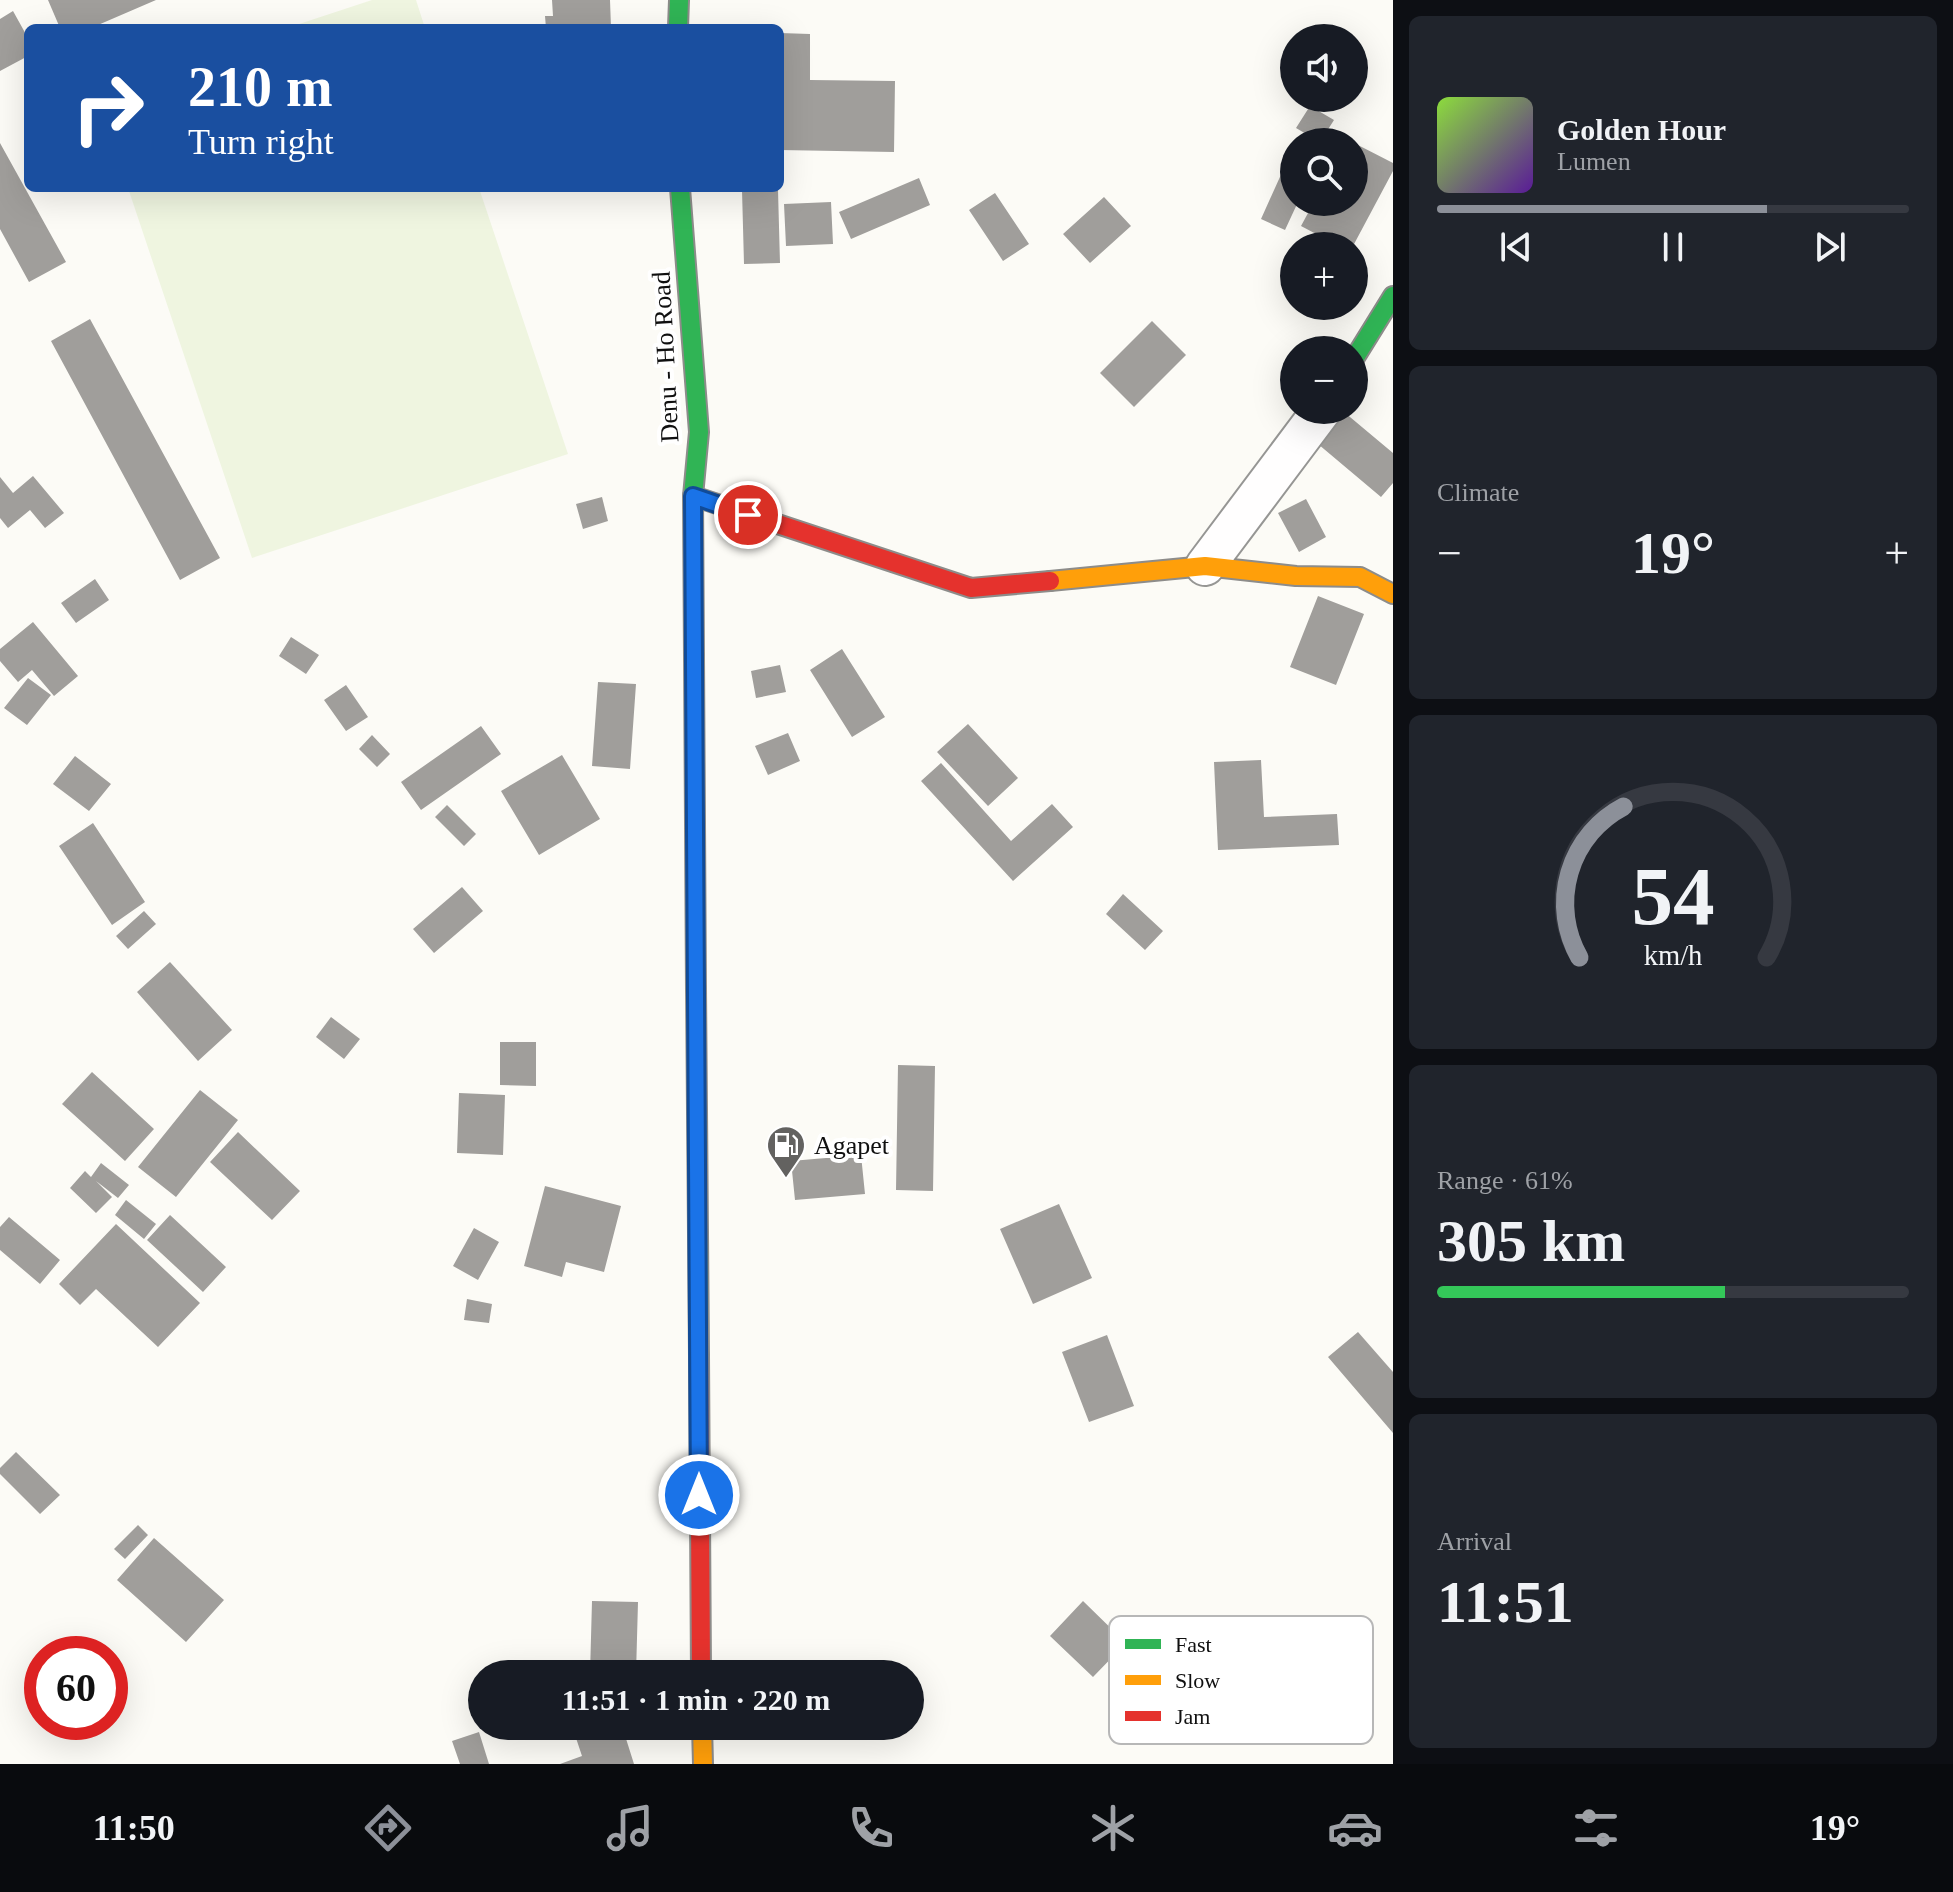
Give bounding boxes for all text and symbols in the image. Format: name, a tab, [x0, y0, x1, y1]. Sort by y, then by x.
map controls	[1280, 24, 1368, 424]
button: sound	[1280, 24, 1368, 112]
icon: right	[56, 56, 160, 160]
text: 210 m	[188, 56, 333, 118]
text: Golden Hour	[1557, 113, 1726, 146]
text: Turn right	[188, 122, 334, 162]
button: search	[1280, 128, 1368, 216]
text: Lumen	[1557, 147, 1631, 176]
icon: previous	[1494, 225, 1538, 269]
icon: pause	[1651, 225, 1695, 269]
icon: next	[1808, 225, 1852, 269]
button: +	[1280, 232, 1368, 320]
street label: Denu - Ho Road	[647, 271, 684, 443]
button: −	[1280, 336, 1368, 424]
text: Climate	[1437, 478, 1519, 507]
pin	[714, 481, 782, 549]
icon: arrive	[726, 493, 770, 537]
text: 19°	[1631, 520, 1715, 586]
text: −	[1437, 529, 1462, 578]
text: +	[1884, 529, 1909, 578]
text: 54	[1631, 850, 1715, 942]
text: km/h	[1644, 940, 1702, 971]
fuel station icon: Agapet	[765, 1124, 807, 1179]
place label: Agapet	[814, 1131, 890, 1160]
text: Range · 61%	[1437, 1166, 1573, 1195]
text: 305 km	[1437, 1208, 1625, 1274]
position arrow	[657, 1453, 741, 1537]
text: Arrival	[1437, 1527, 1512, 1556]
text: 11:51	[1437, 1569, 1574, 1635]
legend	[1109, 1616, 1373, 1744]
text: Fast	[1175, 1632, 1212, 1657]
speed limit sign: 60	[24, 1636, 128, 1740]
text: Slow	[1175, 1668, 1220, 1693]
text: 11:51 · 1 min · 220 m	[562, 1683, 830, 1716]
text: Jam	[1175, 1704, 1210, 1729]
icon: directions	[360, 1800, 416, 1856]
icon: music	[602, 1800, 658, 1856]
icon: phone	[843, 1800, 899, 1856]
icon: climate	[1085, 1800, 1141, 1856]
icon: car	[1327, 1800, 1383, 1856]
icon: filters	[1568, 1800, 1624, 1856]
text: 11:50	[93, 1808, 175, 1848]
text: 19°	[1810, 1808, 1860, 1848]

